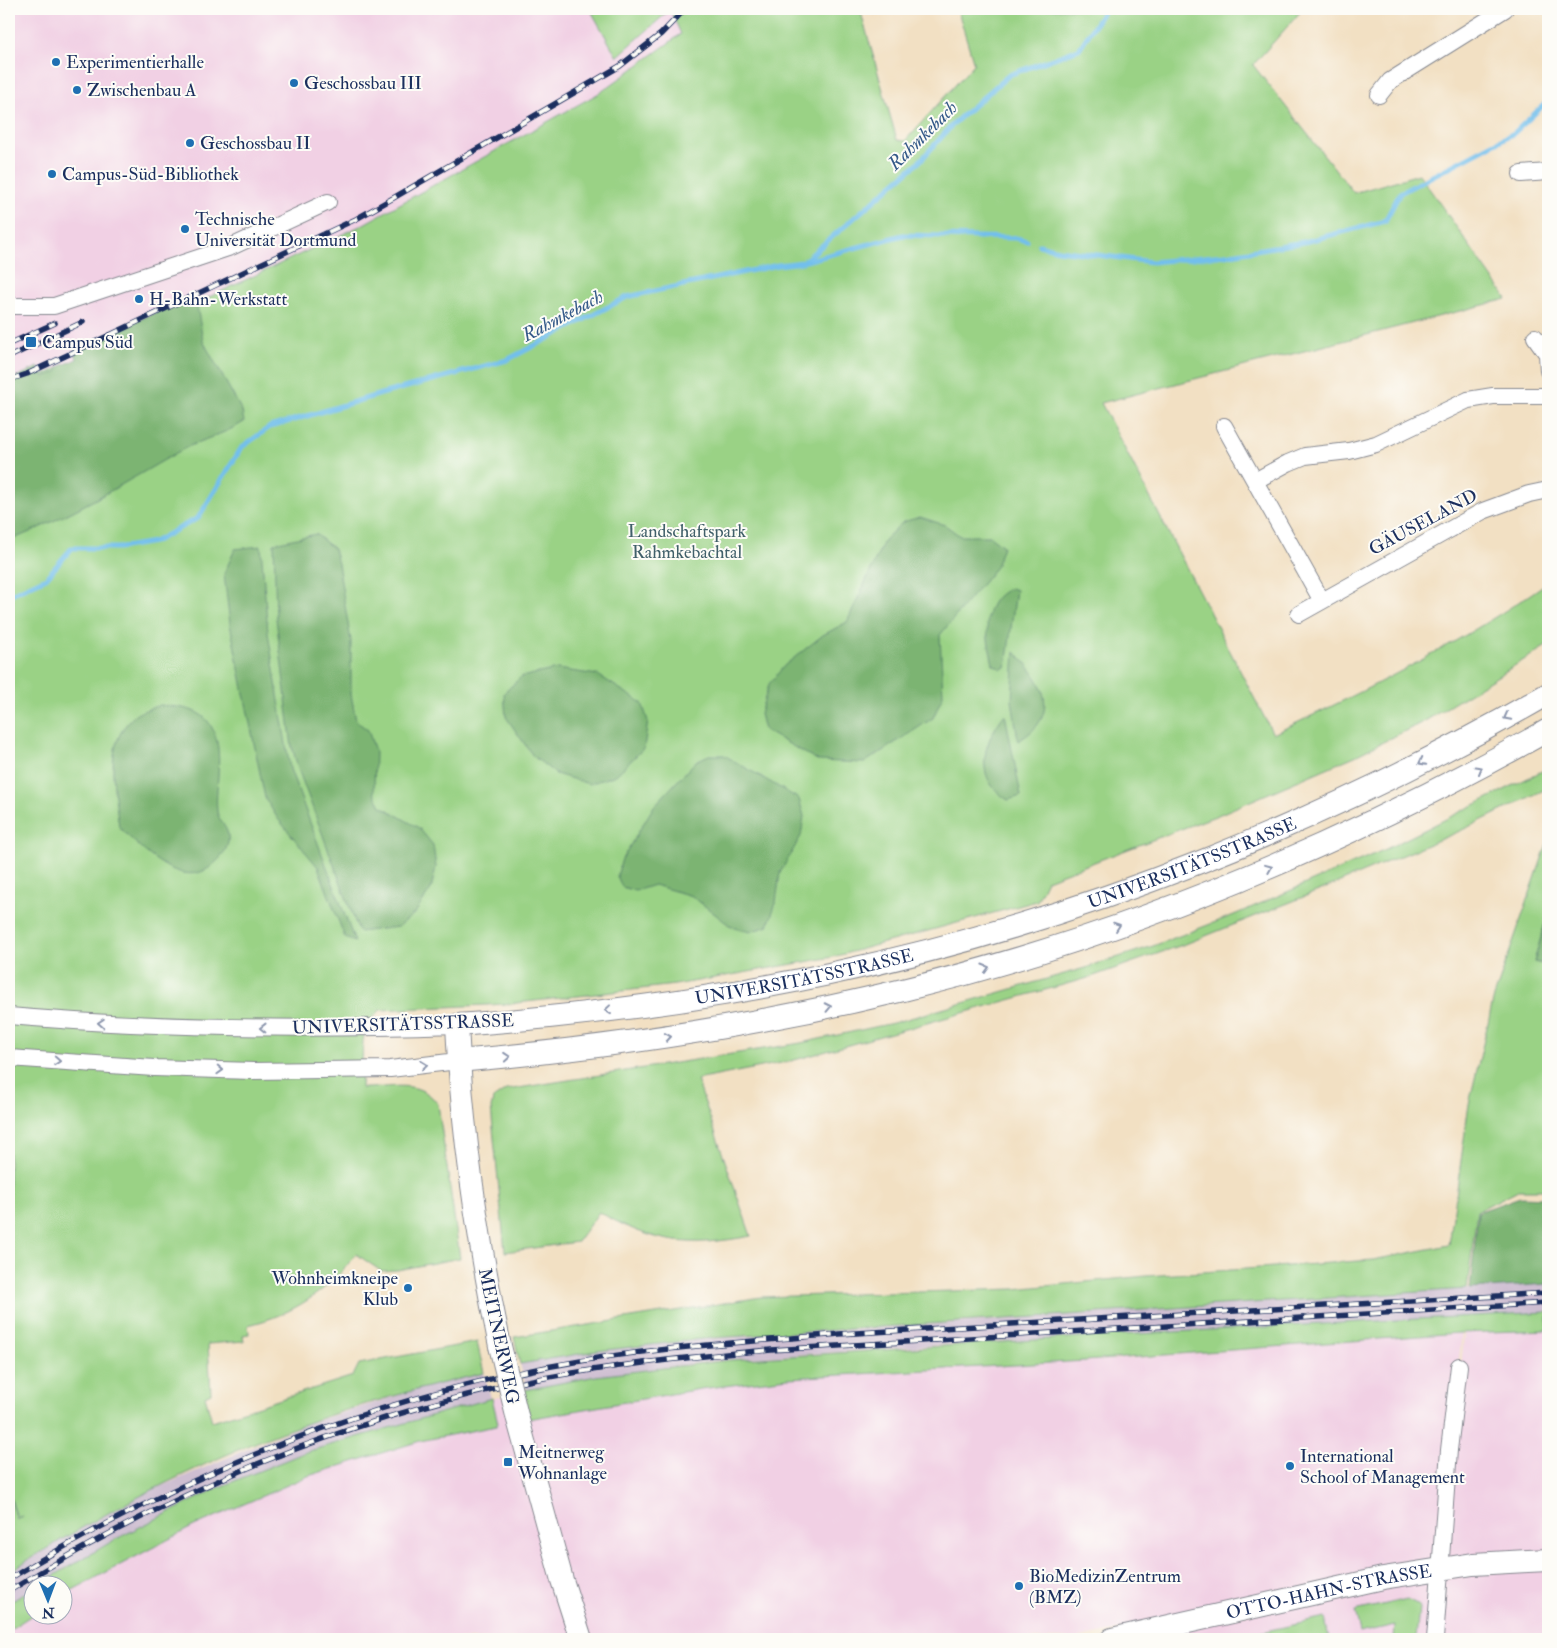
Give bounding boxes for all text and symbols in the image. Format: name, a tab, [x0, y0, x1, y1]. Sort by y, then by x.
place label: Experimentierhalle	[66, 51, 204, 74]
marker: Experimentierhalle	[50, 56, 62, 68]
place label: Geschossbau III	[304, 72, 422, 95]
marker: Geschossbau III	[288, 77, 300, 89]
place label: Zwischenbau A	[87, 79, 197, 102]
marker: Zwischenbau A	[71, 84, 83, 96]
water label: Rahmkebach	[882, 96, 963, 176]
place label: Geschossbau II	[200, 132, 310, 155]
marker: Geschossbau II	[184, 137, 196, 149]
place label: Campus-Süd-Bibliothek	[62, 163, 239, 186]
marker: Campus-Süd-Bibliothek	[46, 168, 58, 180]
place label: Technische Universität Dortmund	[195, 208, 356, 252]
marker: Technische Universität Dortmund	[179, 223, 191, 235]
water label: Rahmkebach	[517, 284, 607, 348]
place label: H-Bahn-Werkstatt	[149, 288, 287, 311]
marker: H-Bahn-Werkstatt	[133, 293, 145, 305]
place label: Campus Süd	[42, 331, 133, 354]
marker: Campus Süd	[24, 335, 38, 349]
street label: GÄUSELAND	[1365, 484, 1482, 561]
park label: Landschaftspark Rahmkebachtal	[628, 520, 747, 564]
one-way arrow	[1503, 711, 1512, 721]
one-way arrow	[1418, 756, 1427, 766]
one-way arrow	[1473, 765, 1482, 775]
street label: UNIVERSITÄTSSTRASSE	[1085, 812, 1300, 914]
one-way arrow	[1264, 863, 1273, 874]
one-way arrow	[1113, 922, 1121, 932]
street label: UNIVERSITÄTSSTRASSE	[693, 944, 916, 1010]
one-way arrow	[981, 963, 989, 973]
one-way arrow	[824, 1003, 832, 1013]
one-way arrow	[604, 1004, 612, 1015]
street label: UNIVERSITÄTSSTRASSE	[292, 1009, 514, 1040]
one-way arrow	[97, 1018, 105, 1029]
one-way arrow	[259, 1023, 267, 1033]
one-way arrow	[664, 1033, 673, 1043]
one-way arrow	[503, 1052, 511, 1063]
one-way arrow	[54, 1056, 62, 1067]
one-way arrow	[421, 1060, 429, 1071]
one-way arrow	[216, 1065, 224, 1076]
street label: MEITNERWEG	[473, 1266, 524, 1406]
place label: Wohnheimkneipe Klub	[271, 1267, 398, 1311]
marker: Wohnheimkneipe Klub	[402, 1282, 414, 1294]
place label: Meitnerweg Wohnanlage	[517, 1441, 608, 1485]
place label: International School of Management	[1300, 1445, 1465, 1489]
marker: Meitnerweg Wohnanlage	[502, 1456, 514, 1468]
marker: International School of Management	[1284, 1460, 1296, 1472]
street label: OTTO-HAHN-STRASSE	[1224, 1560, 1433, 1625]
place label: BioMedizinZentrum (BMZ)	[1029, 1565, 1181, 1609]
north arrow	[22, 1576, 72, 1626]
marker: BioMedizinZentrum (BMZ)	[1013, 1580, 1025, 1592]
text: N	[41, 1604, 56, 1621]

